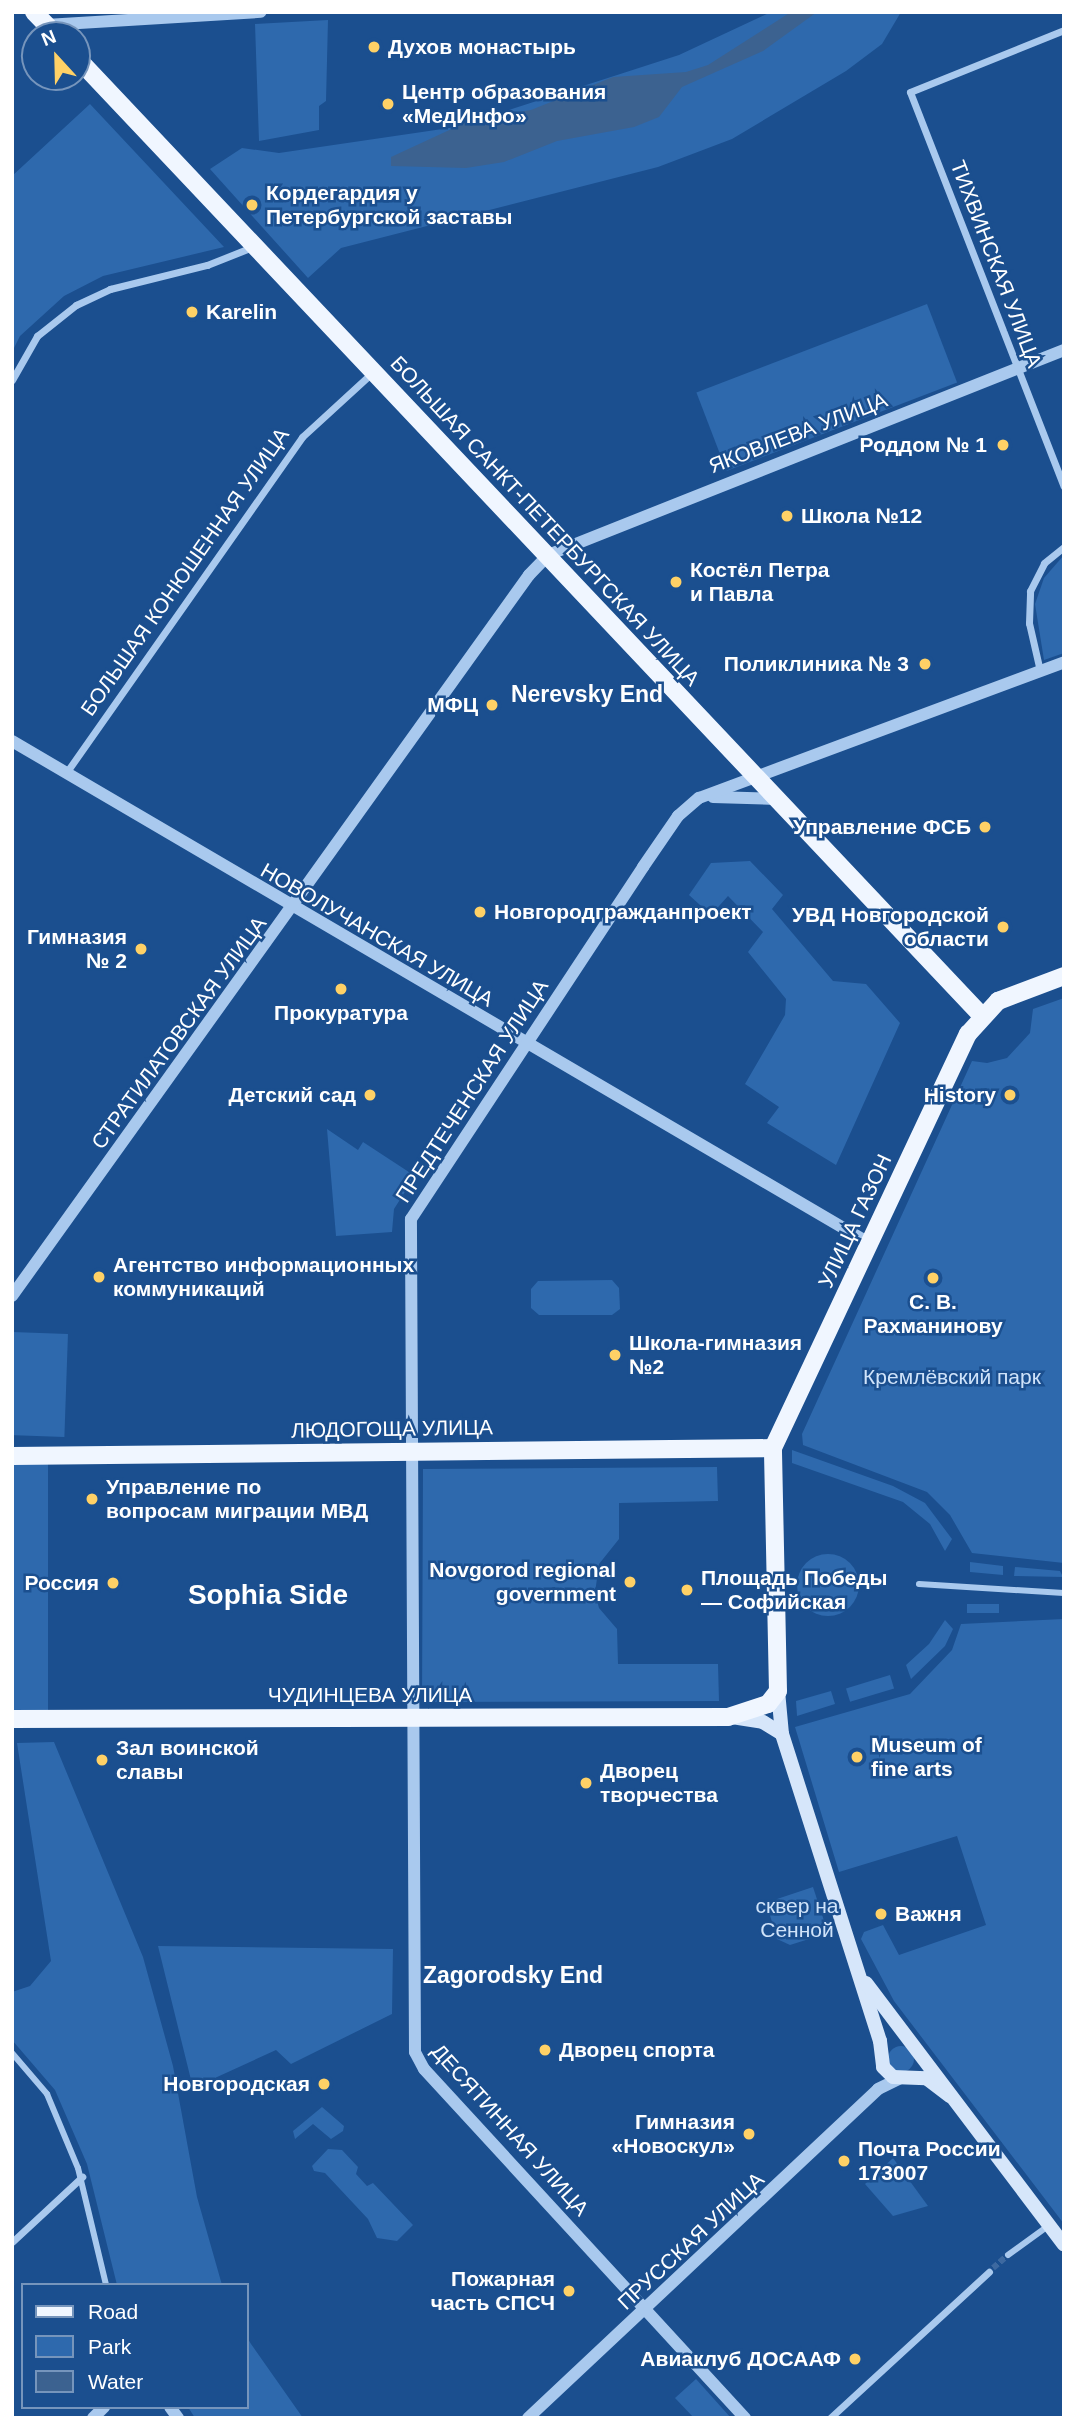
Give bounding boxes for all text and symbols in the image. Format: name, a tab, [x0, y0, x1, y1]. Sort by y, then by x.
north arrow	[21, 21, 91, 91]
text: N	[38, 26, 59, 50]
place label: Духов монастырь	[388, 34, 576, 60]
marker: Духов монастырь	[366, 39, 382, 55]
place label: Центр образования «МедИнфо»	[402, 79, 606, 129]
marker: Центр образования «МедИнфо»	[380, 96, 396, 112]
street label: ТИХВИНСКАЯ УЛИЦА	[945, 157, 1047, 371]
place label: Кордегардия у Петербургской заставы	[266, 180, 512, 230]
marker: Кордегардия у Петербургской заставы	[244, 197, 260, 213]
place label: Karelin	[206, 299, 277, 325]
marker: Karelin	[184, 304, 200, 320]
street label: БОЛЬШАЯ САНКТ-ПЕТЕРБУРГСКАЯ УЛИЦА	[385, 351, 705, 691]
street label: ЯКОВЛЕВА УЛИЦА	[705, 387, 891, 479]
street label: БОЛЬШАЯ КОНЮШЕННАЯ УЛИЦА	[76, 423, 294, 721]
place label: Роддом № 1	[859, 432, 987, 458]
marker: Роддом № 1	[993, 435, 1013, 455]
place label: Школа №12	[801, 503, 922, 529]
marker: Школа №12	[779, 508, 795, 524]
place label: Костёл Петра и Павла	[690, 557, 829, 607]
marker: Костёл Петра и Павла	[668, 574, 684, 590]
place label: Поликлиника № 3	[724, 651, 909, 677]
marker: Поликлиника № 3	[915, 654, 935, 674]
district label: Nerevsky End	[511, 680, 663, 708]
place label: МФЦ	[427, 692, 478, 718]
marker: МФЦ	[484, 697, 500, 713]
place label: Управление ФСБ	[793, 814, 971, 840]
marker: Управление ФСБ	[977, 819, 993, 835]
street label: НОВОЛУЧАНСКАЯ УЛИЦА	[256, 858, 498, 1012]
place label: Новгородгражданпроект	[494, 899, 752, 925]
place label: УВД Новгородской области	[792, 902, 989, 952]
marker: Новгородгражданпроект	[472, 904, 488, 920]
street label: СТРАТИЛАТОВСКАЯ УЛИЦА	[86, 912, 272, 1154]
marker: УВД Новгородской области	[995, 919, 1011, 935]
place label: Гимназия № 2	[27, 924, 127, 974]
marker: Гимназия № 2	[133, 941, 149, 957]
street label: ПРЕДТЕЧЕНСКАЯ УЛИЦА	[390, 975, 554, 1207]
marker: Прокуратура	[333, 981, 349, 997]
place label: Прокуратура	[274, 1000, 408, 1026]
place label: Детский сад	[229, 1082, 356, 1108]
place label: History	[924, 1082, 996, 1108]
marker: Детский сад	[362, 1087, 378, 1103]
marker: History	[1002, 1087, 1018, 1103]
street label: УЛИЦА ГАЗОН	[813, 1150, 897, 1292]
place label: Агентство информационных коммуникаций	[113, 1252, 414, 1302]
marker: Агентство информационных коммуникаций	[91, 1269, 107, 1285]
marker: С. В. Рахманинову	[925, 1270, 941, 1286]
place label: С. В. Рахманинову	[863, 1289, 1003, 1339]
place label: Школа-гимназия №2	[629, 1330, 802, 1380]
marker: Школа-гимназия №2	[607, 1347, 623, 1363]
park label: Кремлёвский парк	[863, 1364, 1041, 1390]
street label: ЛЮДОГОЩА УЛИЦА	[291, 1415, 493, 1443]
place label: Управление по вопросам миграции МВД	[106, 1474, 368, 1524]
marker: Управление по вопросам миграции МВД	[84, 1491, 100, 1507]
place label: Novgorod regional government	[429, 1557, 616, 1607]
place label: Площадь Победы — Софийская	[701, 1565, 888, 1615]
place label: Россия	[24, 1570, 99, 1596]
marker: Novgorod regional government	[622, 1574, 638, 1590]
marker: Россия	[105, 1575, 121, 1591]
district label: Sophia Side	[188, 1578, 348, 1612]
marker: Площадь Победы — Софийская	[679, 1582, 695, 1598]
street label: ЧУДИНЦЕВА УЛИЦА	[268, 1682, 472, 1708]
place label: Museum of fine arts	[871, 1732, 982, 1782]
place label: Зал воинской славы	[116, 1735, 259, 1785]
marker: Museum of fine arts	[849, 1749, 865, 1765]
marker: Зал воинской славы	[94, 1752, 110, 1768]
place label: Дворец творчества	[600, 1758, 718, 1808]
marker: Дворец творчества	[578, 1775, 594, 1791]
park label: сквер на Сенной	[755, 1893, 839, 1943]
place label: Важня	[895, 1901, 962, 1927]
marker: Важня	[873, 1906, 889, 1922]
district label: Zagorodsky End	[423, 1961, 603, 1989]
place label: Дворец спорта	[559, 2037, 714, 2063]
street label: ДЕСЯТИННАЯ УЛИЦА	[426, 2039, 594, 2221]
marker: Дворец спорта	[537, 2042, 553, 2058]
place label: Новгородская	[163, 2071, 310, 2097]
marker: Новгородская	[316, 2076, 332, 2092]
place label: Гимназия «Новоскул»	[612, 2109, 735, 2159]
marker: Гимназия «Новоскул»	[741, 2126, 757, 2142]
place label: Почта России 173007	[858, 2136, 1001, 2186]
marker: Почта России 173007	[836, 2153, 852, 2169]
street label: ПРУССКАЯ УЛИЦА	[613, 2167, 769, 2315]
place label: Пожарная часть СПСЧ	[431, 2266, 555, 2316]
legend	[21, 2283, 248, 2409]
marker: Пожарная часть СПСЧ	[561, 2283, 577, 2299]
text: Road	[88, 2300, 138, 2323]
text: Park	[88, 2335, 131, 2358]
place label: Авиаклуб ДОСААФ	[640, 2346, 841, 2372]
marker: Авиаклуб ДОСААФ	[847, 2351, 863, 2367]
text: Water	[88, 2370, 143, 2393]

